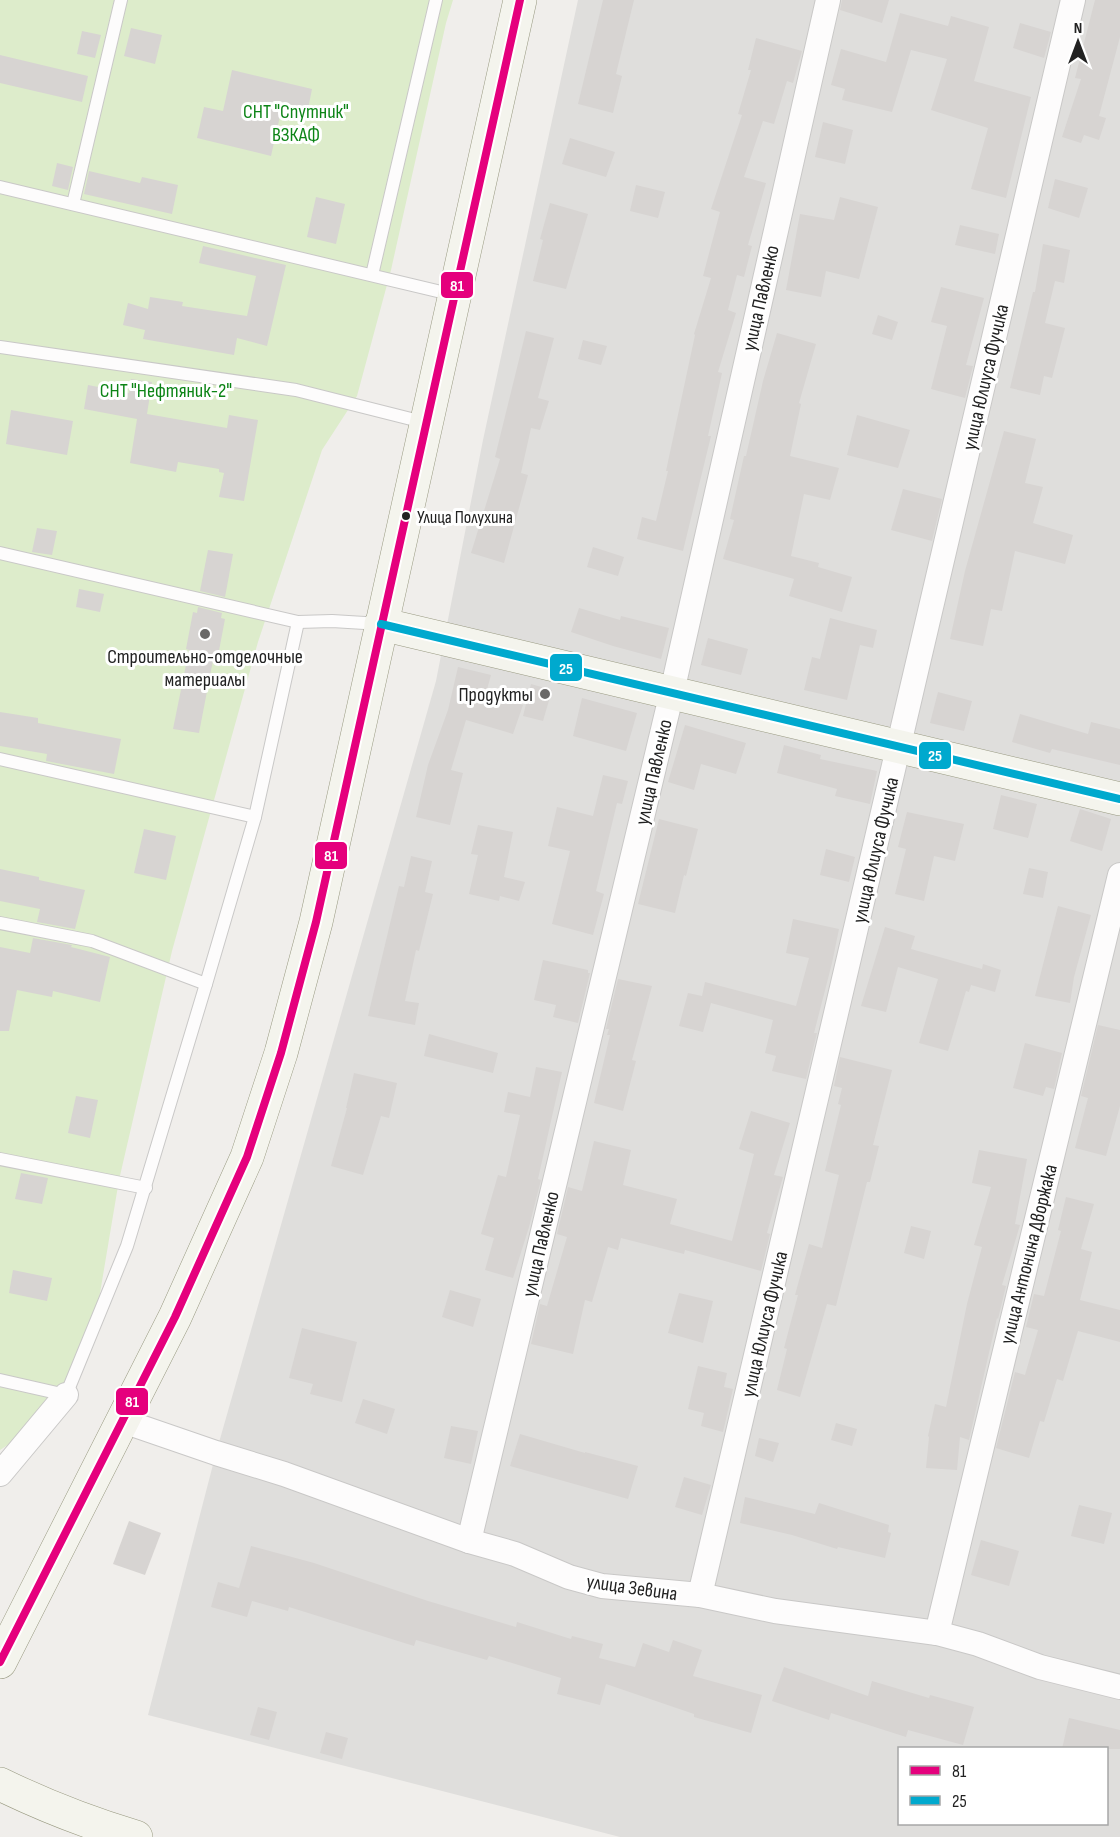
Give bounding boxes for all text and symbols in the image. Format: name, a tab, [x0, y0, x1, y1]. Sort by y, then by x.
north arrow	[1048, 12, 1108, 72]
text: N	[1074, 19, 1082, 38]
park label: СНТ "Спутник" ВЗКАФ	[243, 100, 349, 147]
street label: улица Павленко	[737, 243, 785, 353]
line badge: 81	[440, 271, 474, 299]
text: 81	[450, 277, 465, 296]
street label: улица Юлиуса Фучика	[958, 302, 1014, 453]
park label: СНТ "Нефтяник-2"	[100, 379, 232, 403]
place label: Улица Полухина	[417, 507, 513, 528]
marker: Улица Полухина	[400, 510, 412, 522]
marker: Строительно-отделочные материалы	[198, 627, 212, 641]
place label: Строительно-отделочные материалы	[107, 645, 303, 692]
line badge: 25	[549, 653, 583, 682]
text: 25	[559, 660, 573, 679]
place label: Продукты	[458, 683, 533, 707]
marker: Продукты	[538, 687, 552, 701]
street label: улица Павленко	[630, 717, 678, 827]
line badge: 25	[918, 741, 952, 770]
text: 25	[928, 747, 942, 766]
street label: улица Юлиуса Фучика	[848, 775, 904, 926]
line badge: 81	[314, 841, 348, 870]
text: 81	[324, 847, 339, 866]
street label: улица Антонина Дворжака	[995, 1162, 1063, 1347]
street label: улица Павленко	[517, 1189, 565, 1299]
street label: улица Юлиуса Фучика	[737, 1249, 793, 1400]
line badge: 81	[115, 1387, 149, 1416]
text: 81	[125, 1393, 140, 1412]
street label: улица Зевина	[585, 1570, 679, 1606]
legend	[898, 1747, 1108, 1825]
text: 81	[952, 1761, 967, 1782]
text: 25	[952, 1791, 967, 1812]

